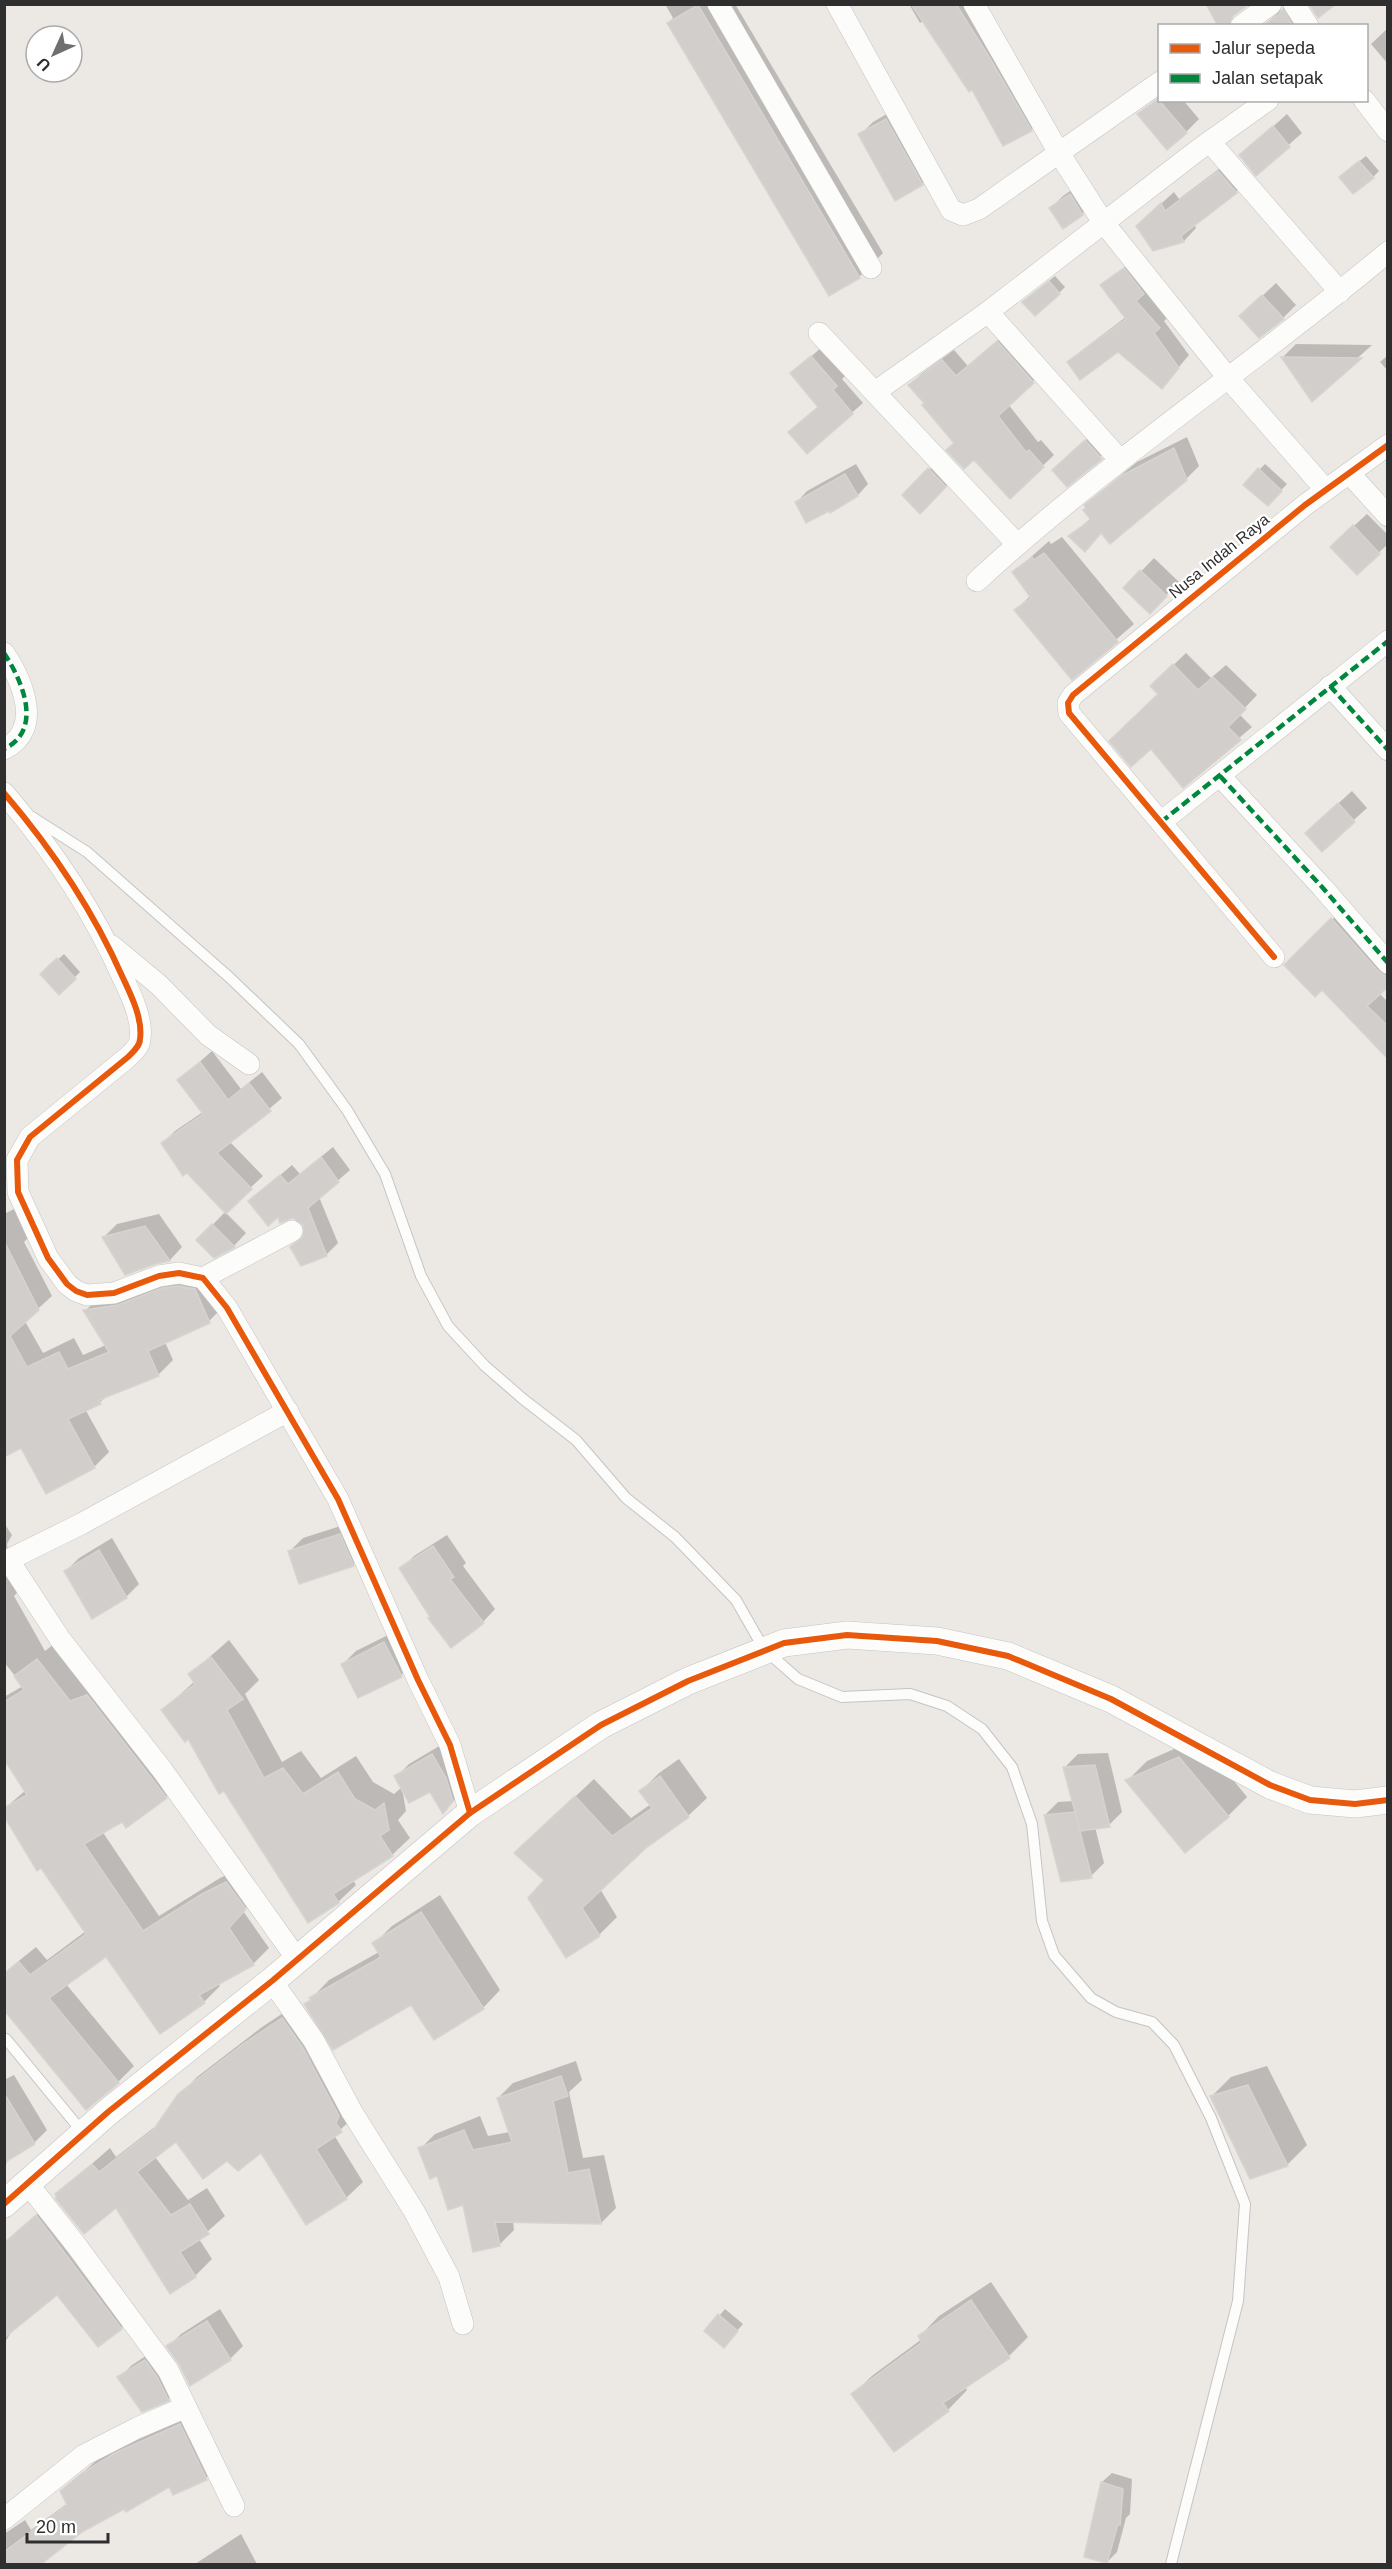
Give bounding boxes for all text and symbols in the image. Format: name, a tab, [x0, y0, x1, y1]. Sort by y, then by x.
north arrow	[24, 24, 84, 84]
legend	[1158, 24, 1368, 102]
text: Jalur sepeda	[1212, 38, 1316, 58]
text: U	[34, 54, 54, 74]
text: Jalan setapak	[1212, 68, 1324, 88]
street label: Nusa Indah Raya	[1166, 510, 1272, 602]
scale bar	[27, 2506, 108, 2544]
text: 20 m	[36, 2517, 76, 2537]

